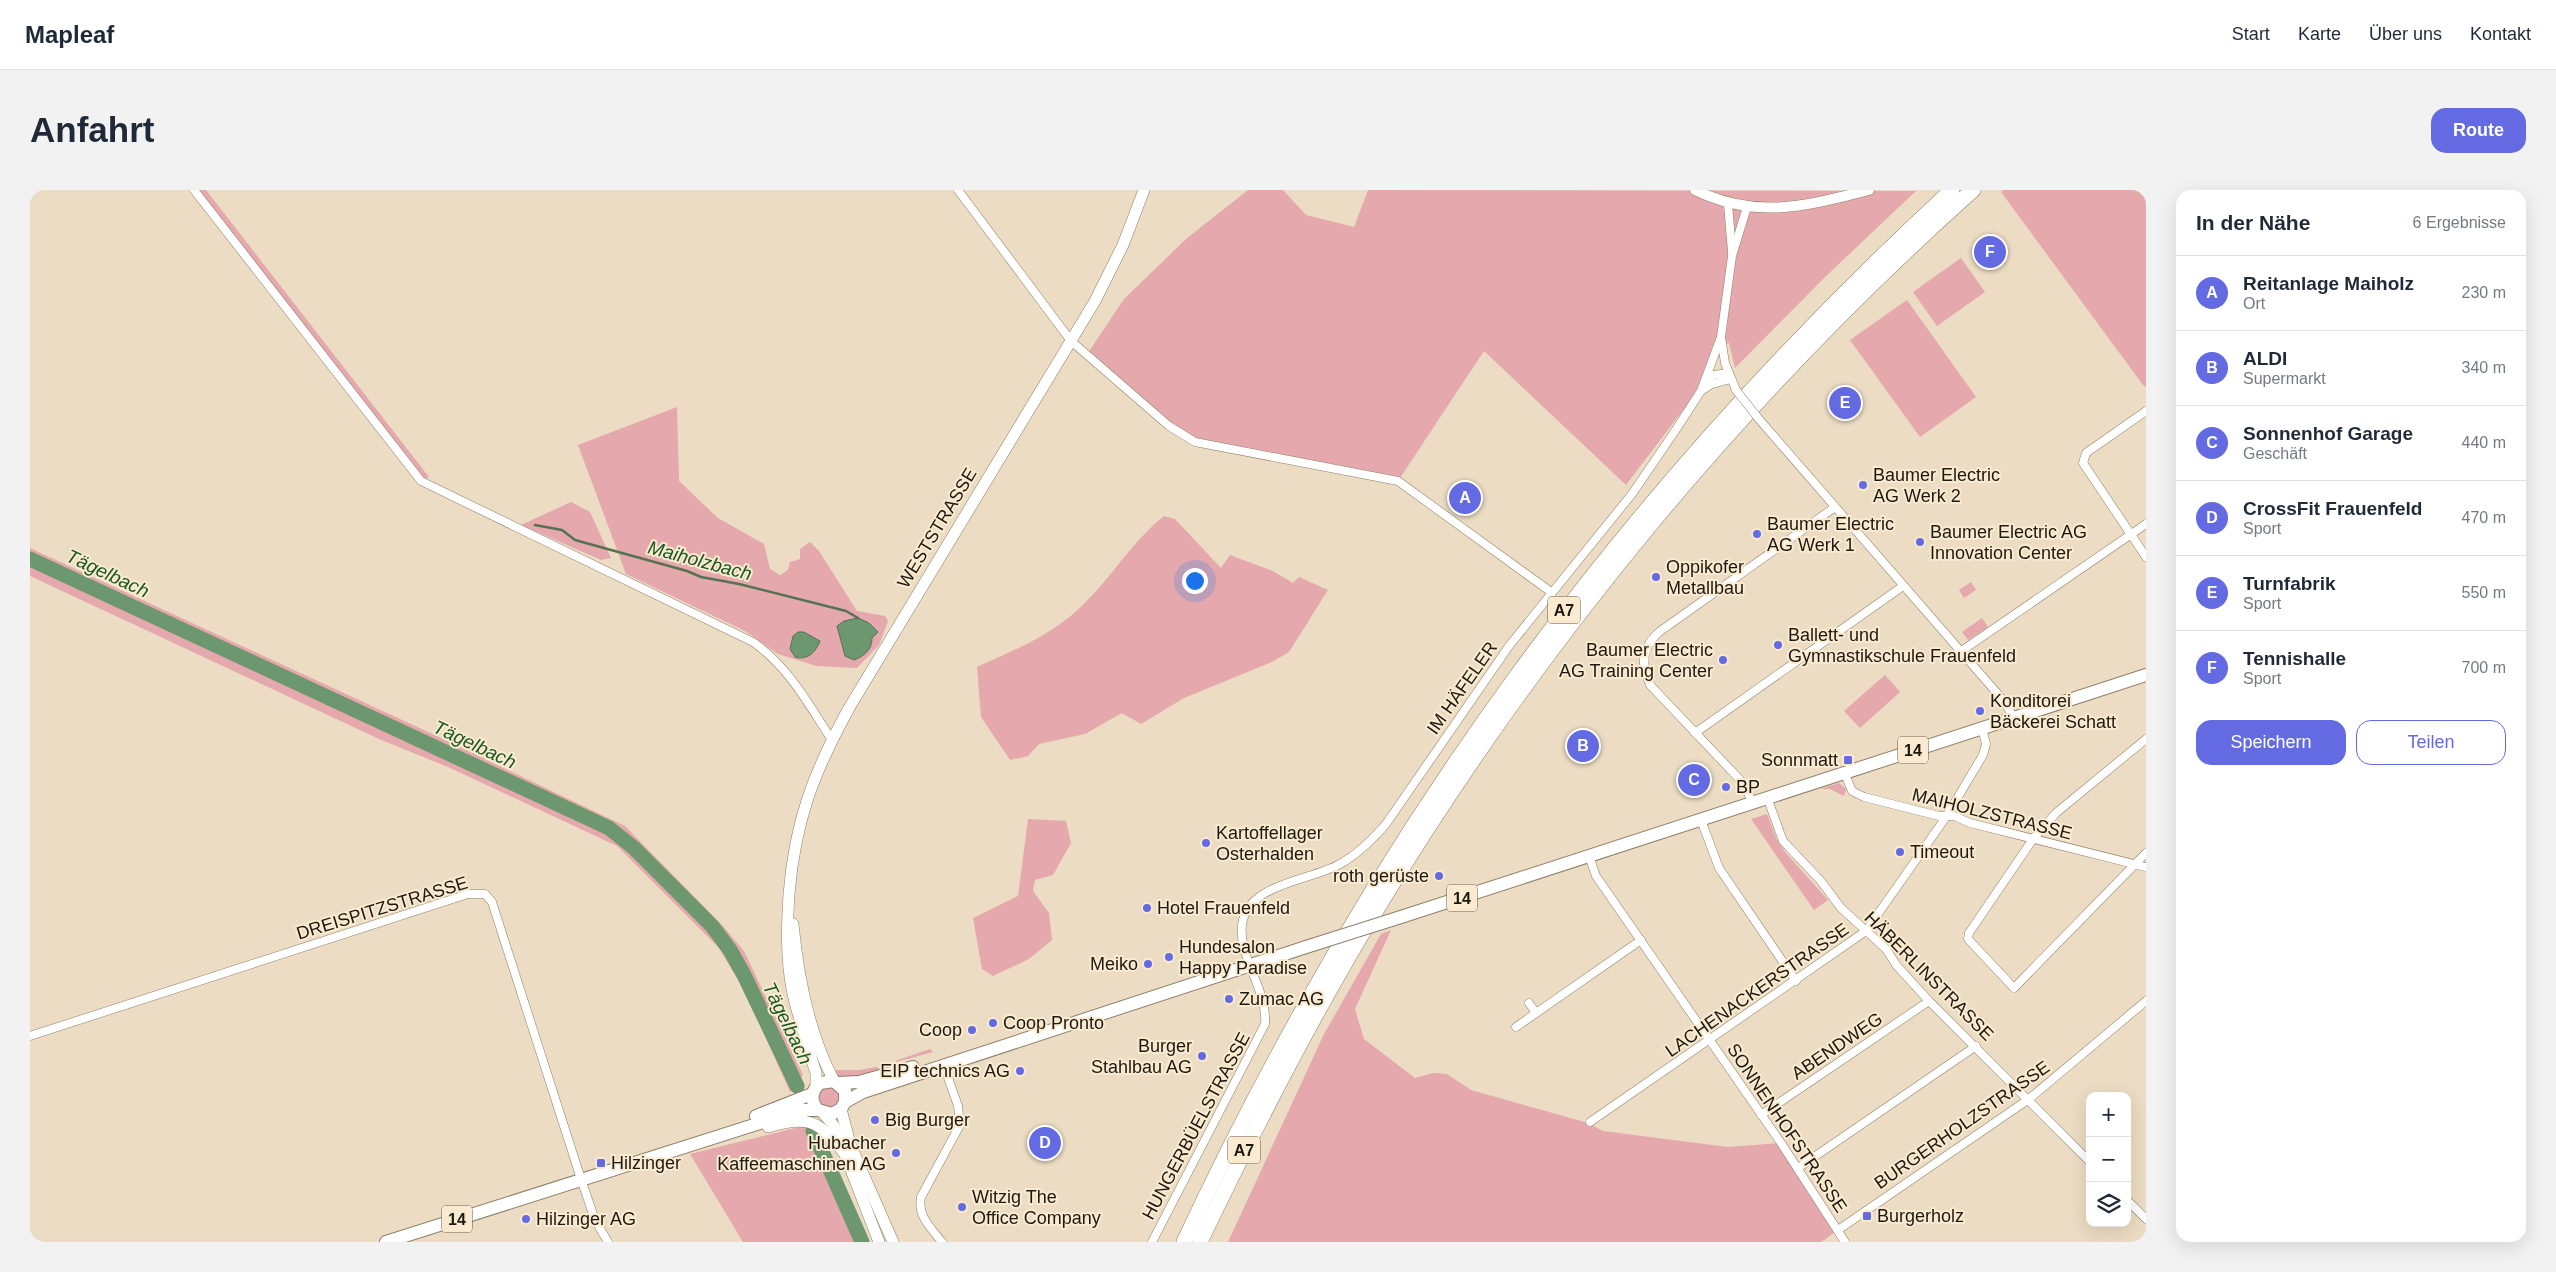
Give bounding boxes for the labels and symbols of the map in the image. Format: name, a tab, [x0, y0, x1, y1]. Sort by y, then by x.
pin: F	[1974, 233, 2006, 271]
pin: E	[1829, 384, 1861, 422]
street label: WESTSTRASSE	[893, 465, 981, 591]
place label: Baumer Electric AG Werk 2	[1873, 465, 2000, 506]
pin: A	[1449, 479, 1481, 517]
marker: Baumer Electric AG Werk 2	[1857, 479, 1869, 491]
place label: Baumer Electric AG Werk 1	[1767, 514, 1894, 555]
place label: Baumer Electric AG Innovation Center	[1930, 522, 2087, 563]
marker: Baumer Electric AG Werk 1	[1751, 528, 1763, 540]
marker: Baumer Electric AG Innovation Center	[1914, 536, 1926, 548]
water label: Maiholzbach	[646, 537, 754, 584]
water label: Tägelbach	[63, 545, 152, 602]
place label: Oppikofer Metallbau	[1666, 557, 1744, 598]
your location	[1182, 568, 1208, 594]
marker: Oppikofer Metallbau	[1650, 571, 1662, 583]
road number: A7	[1548, 596, 1580, 624]
place label: Ballett- und Gymnastikschule Frauenfeld	[1788, 625, 2016, 666]
street label: IM HÄFELER	[1423, 638, 1501, 738]
marker: Ballett- und Gymnastikschule Frauenfeld	[1772, 639, 1784, 651]
place label: Baumer Electric AG Training Center	[1559, 640, 1713, 681]
marker: Baumer Electric AG Training Center	[1717, 654, 1729, 666]
place label: Konditorei Bäckerei Schatt	[1990, 691, 2116, 732]
marker: Konditorei Bäckerei Schatt	[1974, 705, 1986, 717]
water label: Tägelbach	[430, 716, 519, 773]
pin: B	[1567, 727, 1599, 765]
road number: 14	[1898, 736, 1928, 764]
place label: Sonnmatt	[1761, 750, 1838, 770]
marker: Sonnmatt	[1842, 754, 1854, 766]
pin: C	[1678, 761, 1710, 799]
place label: BP	[1736, 777, 1760, 797]
marker: BP	[1720, 781, 1732, 793]
street label: MAIHOLZSTRASSE	[1910, 784, 2074, 844]
place label: Kartoffellager Osterhalden	[1216, 823, 1323, 864]
marker: Kartoffellager Osterhalden	[1200, 837, 1212, 849]
place label: Timeout	[1910, 842, 1974, 862]
marker: Timeout	[1894, 846, 1906, 858]
place label: roth gerüste	[1333, 866, 1429, 886]
marker: roth gerüste	[1433, 870, 1445, 882]
street label: DREISPITZSTRASSE	[294, 872, 470, 944]
road number: 14	[1447, 884, 1477, 911]
place label: Hotel Frauenfeld	[1157, 898, 1290, 918]
marker: Hotel Frauenfeld	[1141, 902, 1153, 914]
street label: HÄBERLINSTRASSE	[1860, 907, 1998, 1045]
street label: LACHENACKERSTRASSE	[1662, 919, 1852, 1061]
place label: Hundesalon Happy Paradise	[1179, 937, 1307, 978]
marker: Hundesalon Happy Paradise	[1163, 951, 1175, 963]
place label: Meiko	[1090, 954, 1138, 974]
marker: Meiko	[1142, 958, 1154, 970]
water label: Tägelbach	[759, 979, 816, 1068]
place label: Zumac AG	[1239, 989, 1324, 1009]
marker: Zumac AG	[1223, 993, 1235, 1005]
street label: ABENDWEG	[1788, 1008, 1886, 1084]
place label: Coop Pronto	[1003, 1013, 1104, 1033]
marker: Coop Pronto	[987, 1017, 999, 1029]
place label: Coop	[919, 1020, 962, 1040]
marker: Coop	[966, 1024, 978, 1036]
street label: HUNGERBÜELSTRASSE	[1138, 1029, 1254, 1223]
place label: Burger Stahlbau AG	[1091, 1036, 1192, 1077]
street label: SONNENHOFSTRASSE	[1723, 1040, 1851, 1216]
marker: Burger Stahlbau AG	[1196, 1050, 1208, 1062]
street label: BURGERHOLZSTRASSE	[1871, 1057, 2053, 1193]
place label: EIP technics AG	[880, 1061, 1010, 1081]
marker: EIP technics AG	[1014, 1065, 1026, 1077]
place label: Big Burger	[885, 1110, 970, 1130]
marker: Big Burger	[869, 1114, 881, 1126]
pin: D	[1029, 1124, 1061, 1162]
place label: Hubacher Kaffeemaschinen AG	[717, 1133, 886, 1174]
road number: A7	[1228, 1136, 1260, 1164]
marker: Hubacher Kaffeemaschinen AG	[890, 1147, 902, 1159]
place label: Hilzinger	[611, 1153, 681, 1173]
marker: Hilzinger	[595, 1157, 607, 1169]
place label: Witzig The Office Company	[972, 1187, 1101, 1228]
marker: Witzig The Office Company	[956, 1201, 968, 1213]
road number: 14	[442, 1206, 472, 1232]
place label: Burgerholz	[1877, 1206, 1964, 1226]
place label: Hilzinger AG	[536, 1209, 636, 1229]
marker: Burgerholz	[1861, 1210, 1873, 1222]
marker: Hilzinger AG	[520, 1213, 532, 1225]

